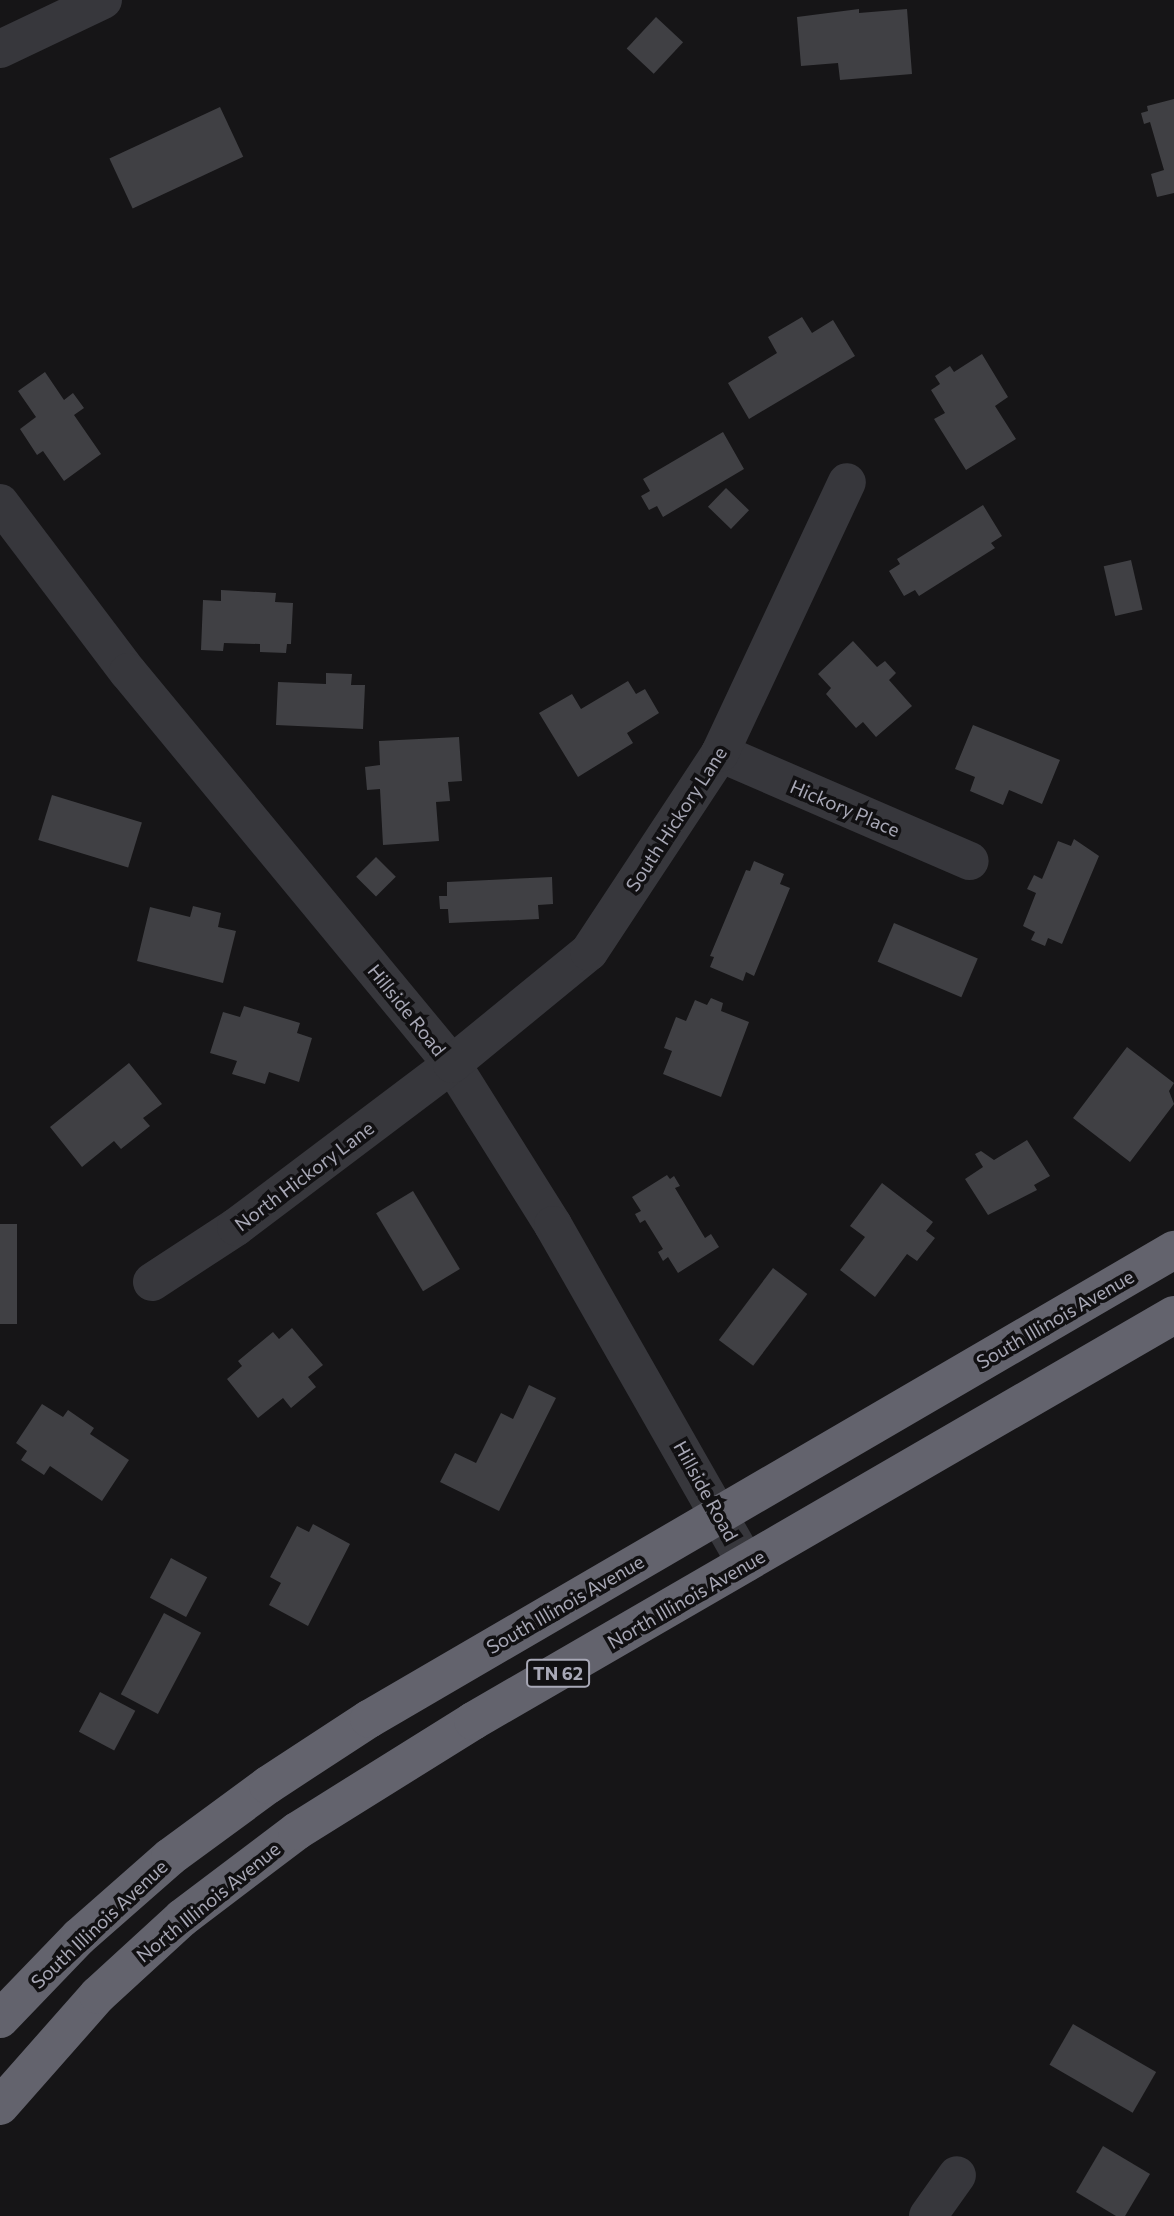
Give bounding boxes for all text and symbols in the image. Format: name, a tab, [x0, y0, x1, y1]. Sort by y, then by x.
street label: South Hickory Lane	[621, 742, 731, 896]
street label: Hickory Place	[787, 775, 903, 841]
street label: Hillside Road	[363, 960, 451, 1060]
street label: North Hickory Lane	[230, 1116, 378, 1236]
street label: South Illinois Avenue	[972, 1265, 1138, 1373]
street label: Hillside Road	[669, 1437, 743, 1545]
street label: North Illinois Avenue	[603, 1545, 769, 1653]
street label: South Illinois Avenue	[482, 1550, 648, 1658]
road number: TN 62	[525, 1658, 591, 1688]
street label: North Illinois Avenue	[132, 1837, 284, 1967]
street label: South Illinois Avenue	[26, 1855, 172, 1993]

